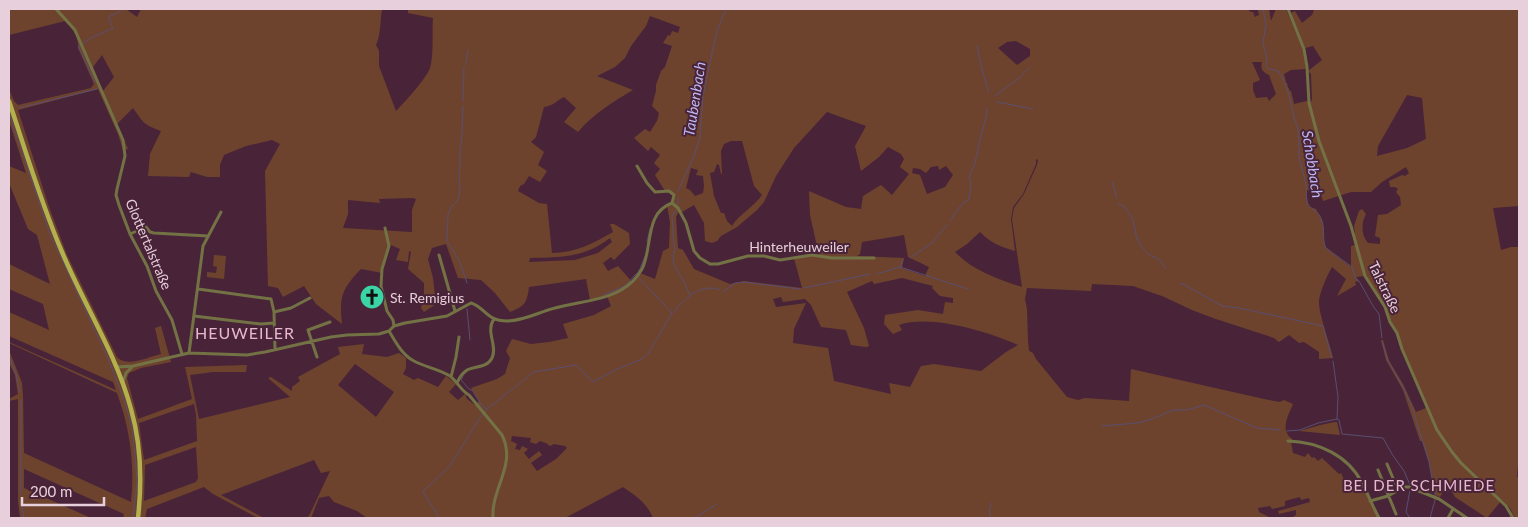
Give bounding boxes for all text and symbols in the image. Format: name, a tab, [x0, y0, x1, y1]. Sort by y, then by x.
water label: Taubenbach	[679, 60, 709, 138]
water label: Schobbach	[1299, 129, 1327, 199]
street label: Glottertalstraße	[122, 196, 176, 292]
street label: Hinterheuweiler	[749, 238, 849, 255]
street label: Talstraße	[1365, 258, 1405, 316]
church icon: St. Remigius	[359, 284, 385, 310]
place label: St. Remigius	[390, 289, 464, 306]
district label: HEUWEILER	[195, 323, 295, 342]
scale bar	[22, 474, 105, 506]
district label: BEI DER SCHMIEDE	[1343, 476, 1495, 494]
text: 200 m	[30, 482, 72, 500]

